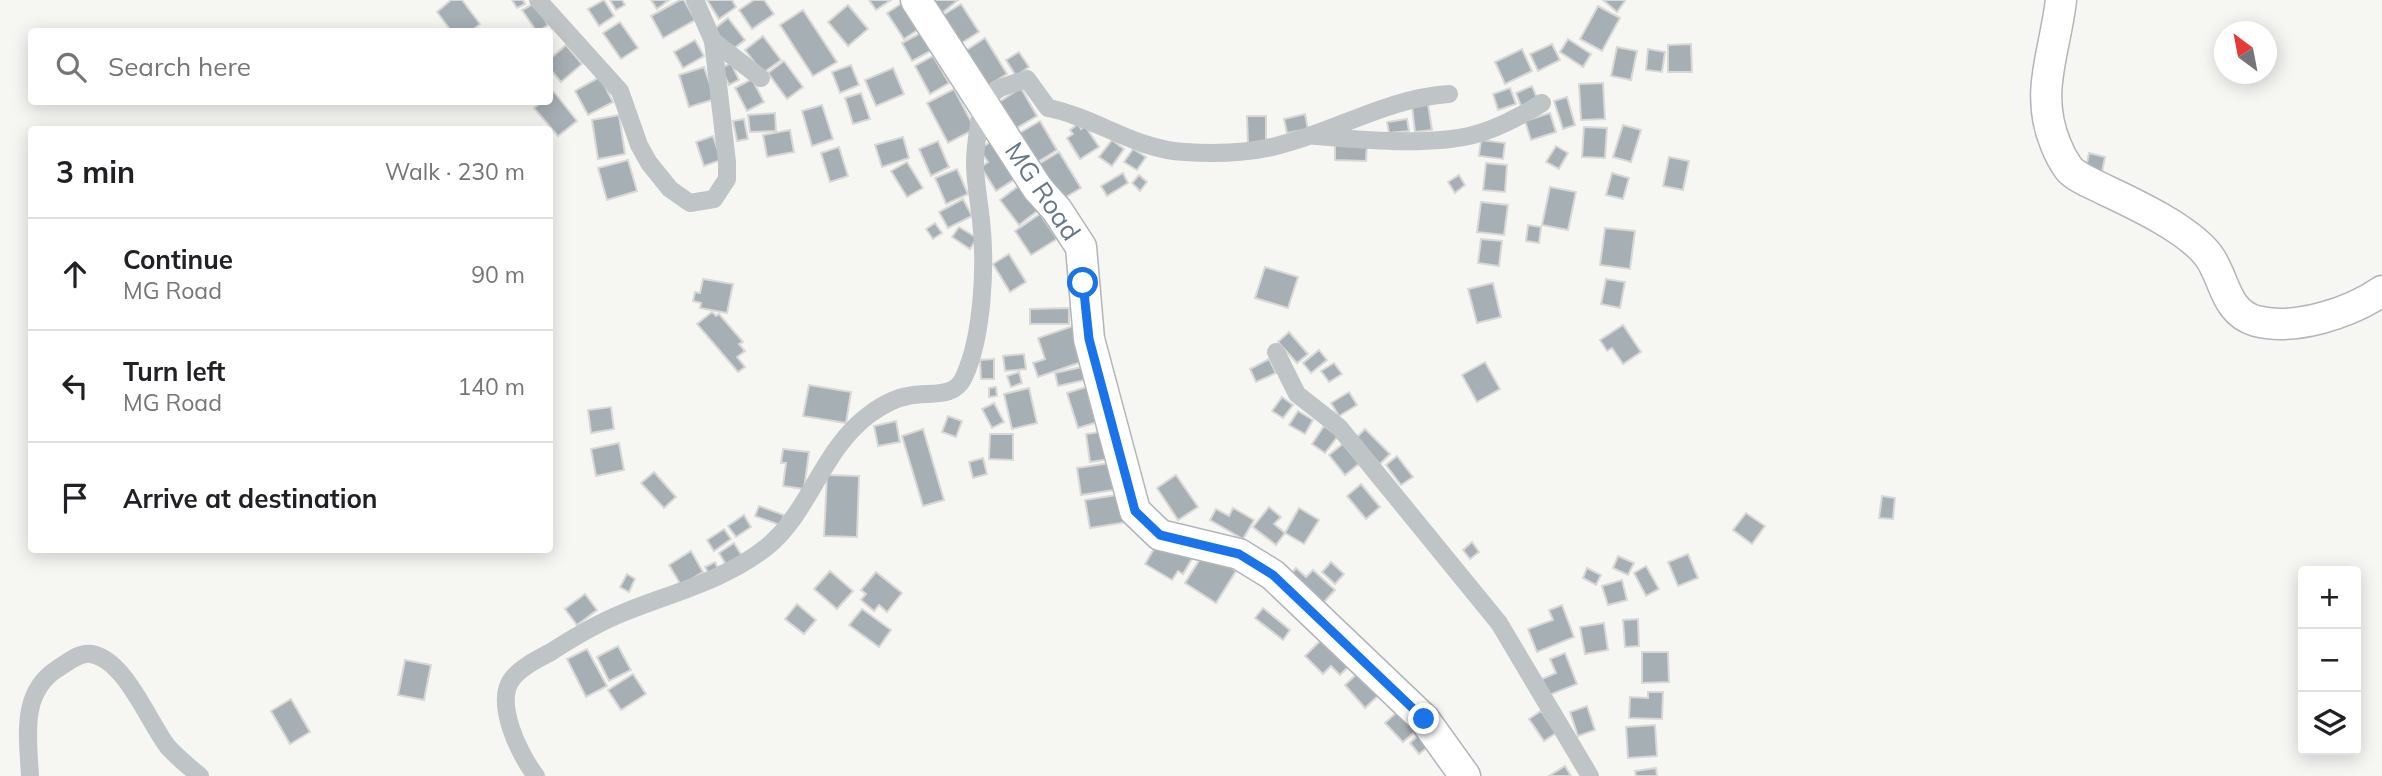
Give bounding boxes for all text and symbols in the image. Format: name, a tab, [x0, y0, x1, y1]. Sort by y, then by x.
north arrow	[2214, 21, 2277, 84]
search box	[28, 28, 553, 105]
icon: search	[52, 48, 90, 86]
text: Search here	[108, 50, 251, 83]
street label: MG Road	[998, 135, 1088, 247]
text: 3 min	[56, 153, 135, 191]
text: Walk · 230 m	[385, 157, 525, 186]
text: Continue	[123, 243, 233, 276]
icon: ahead	[56, 255, 94, 293]
text: 90 m	[471, 260, 525, 289]
route start	[1067, 267, 1098, 298]
text: MG Road	[123, 276, 222, 305]
text: Turn left	[123, 355, 225, 388]
icon: left	[56, 367, 94, 405]
text: 140 m	[457, 372, 525, 401]
text: MG Road	[123, 388, 222, 417]
icon: arrive	[56, 479, 94, 517]
text: Arrive at destination	[123, 482, 378, 515]
map controls	[2298, 566, 2361, 755]
button: +	[2298, 566, 2361, 629]
button: −	[2298, 629, 2361, 692]
button: layers	[2298, 692, 2361, 755]
route end	[1408, 703, 1439, 734]

